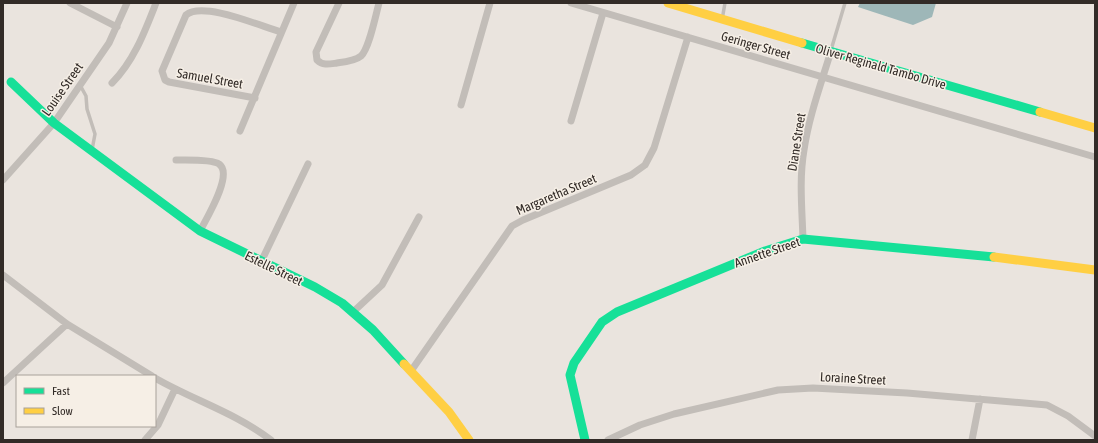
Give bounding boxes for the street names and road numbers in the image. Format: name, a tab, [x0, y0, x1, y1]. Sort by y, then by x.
street label: Geringer Street	[720, 28, 792, 63]
street label: Oliver Reginald Tambo Drive	[814, 41, 948, 92]
street label: Louise Street	[39, 60, 86, 119]
street label: Samuel Street	[176, 65, 244, 92]
street label: Diane Street	[784, 112, 809, 172]
street label: Margaretha Street	[514, 171, 599, 218]
street label: Annette Street	[732, 234, 802, 271]
street label: Estelle Street	[242, 248, 305, 289]
street label: Loraine Street	[819, 369, 887, 388]

